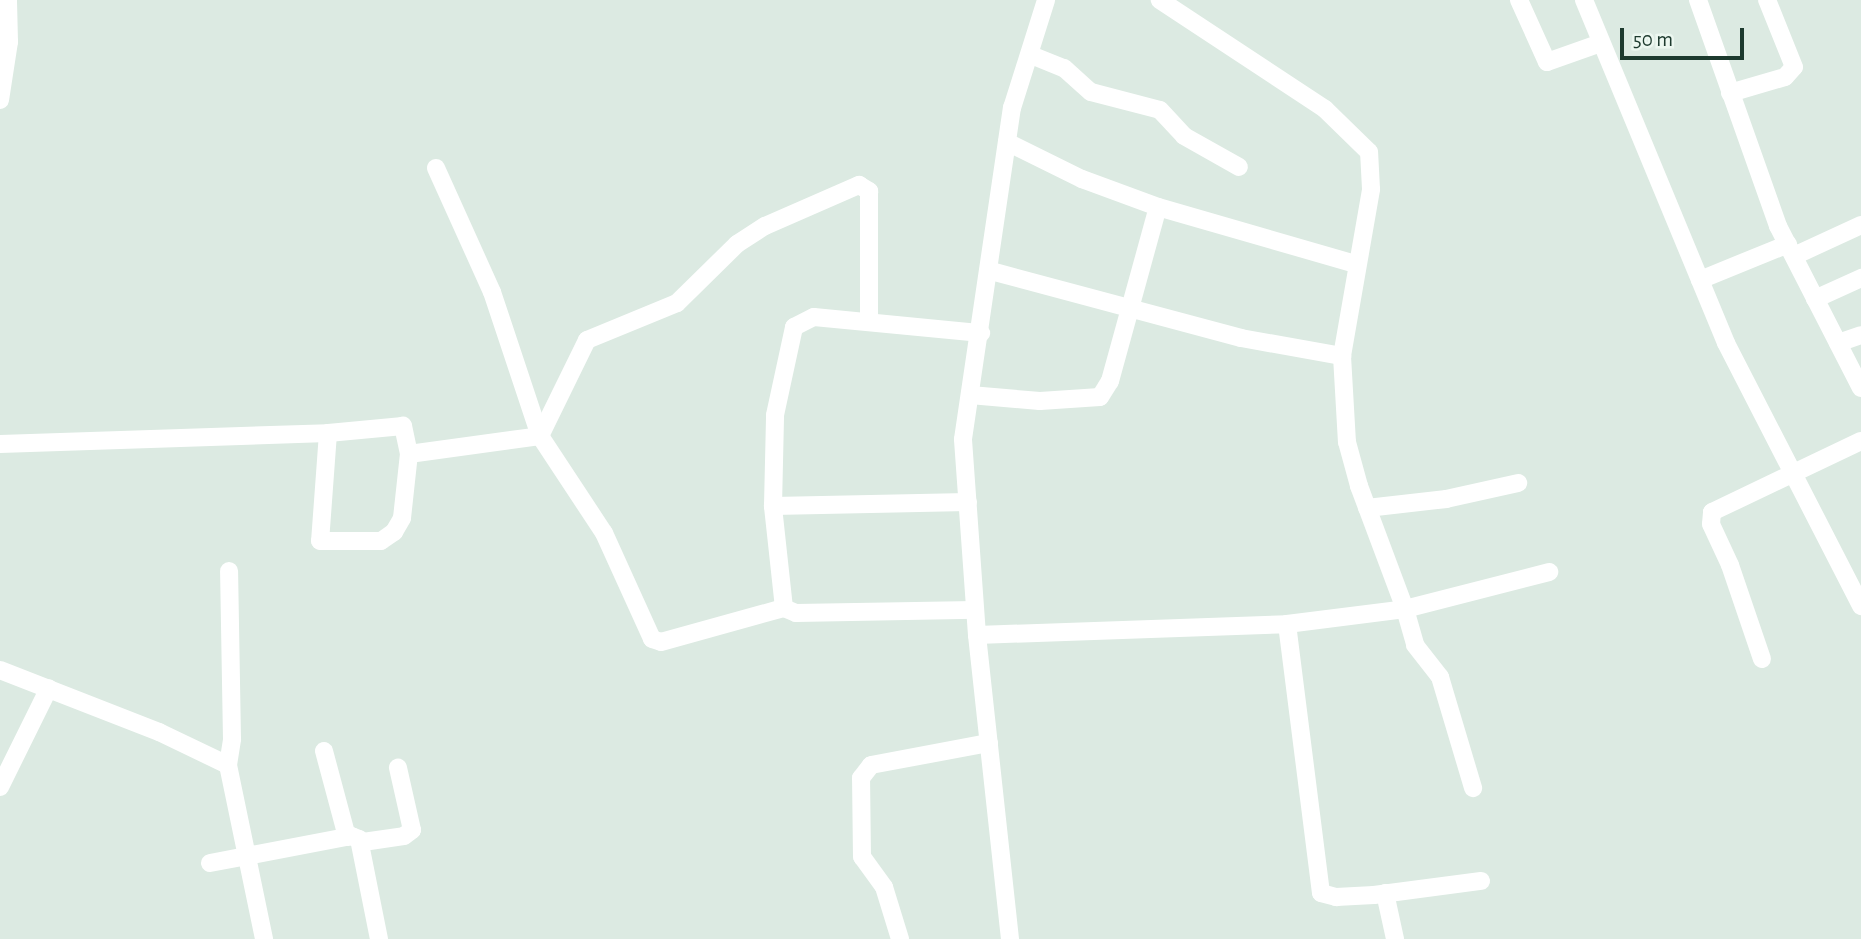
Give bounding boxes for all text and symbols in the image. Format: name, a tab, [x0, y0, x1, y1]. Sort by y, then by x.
scale bar	[1623, 14, 1747, 58]
text: 50 m	[1633, 29, 1673, 50]

